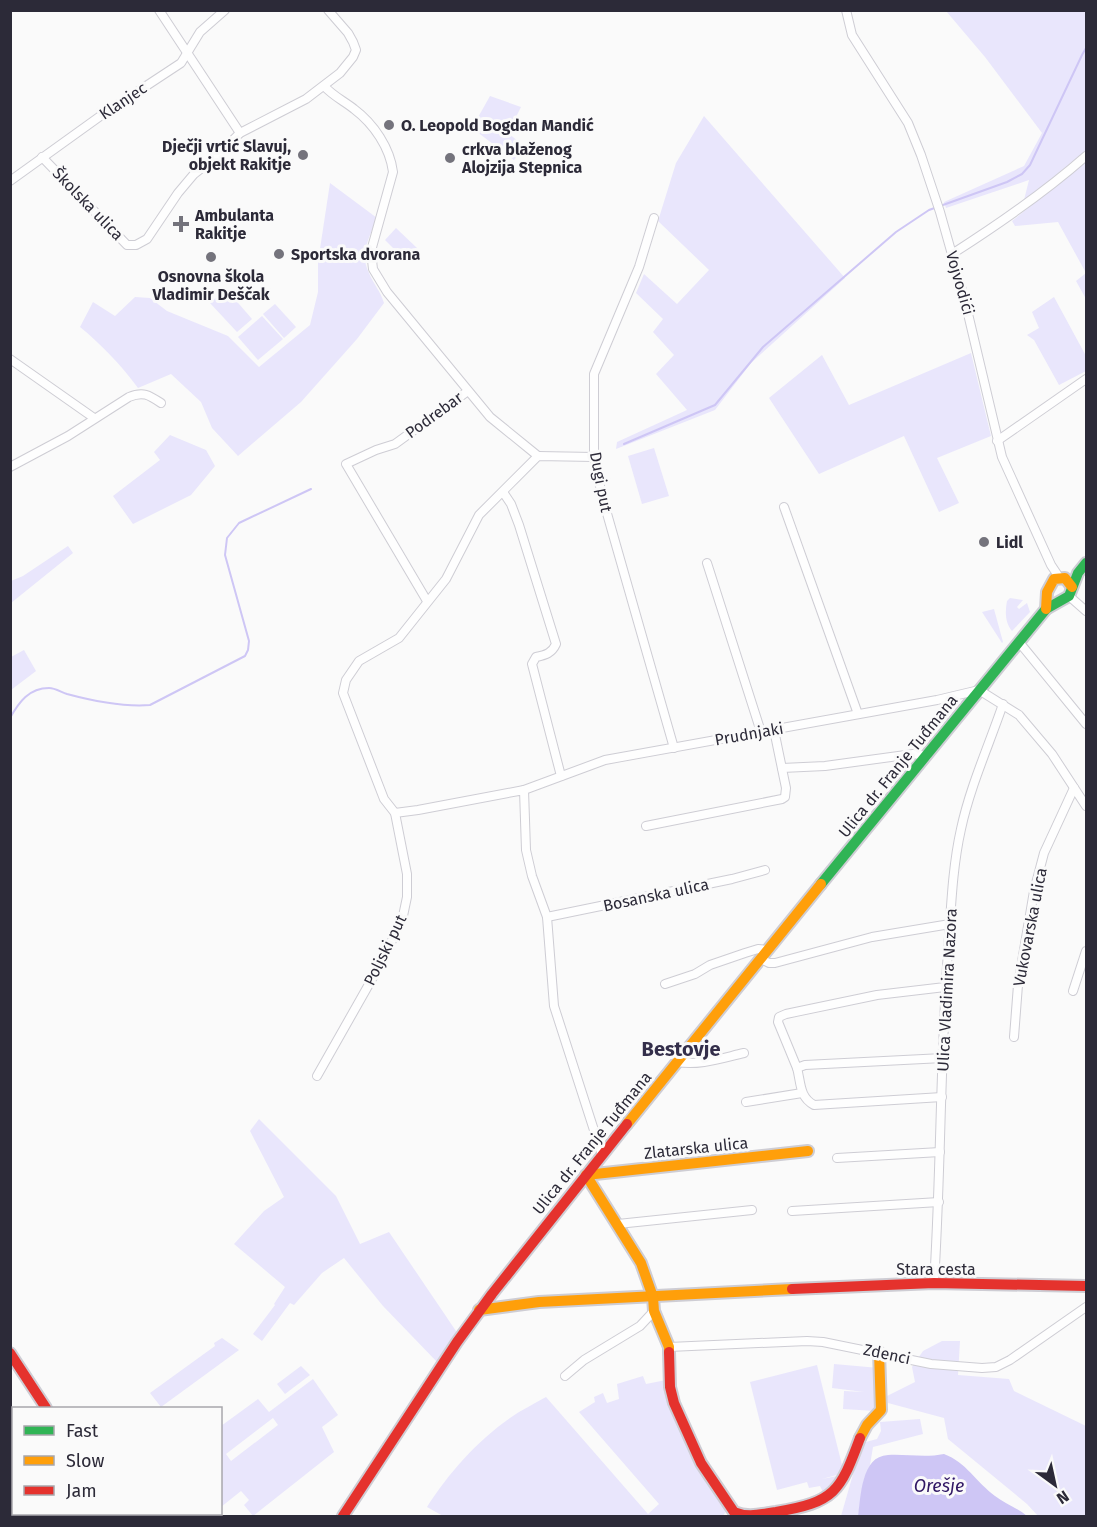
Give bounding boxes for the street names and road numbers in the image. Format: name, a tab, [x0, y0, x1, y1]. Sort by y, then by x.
street label: Klanjec	[96, 78, 151, 124]
street label: Školska ulica	[49, 163, 128, 244]
street label: Vojvodići	[942, 249, 978, 317]
street label: Podrebar	[402, 387, 467, 442]
street label: Dugi put	[586, 450, 616, 514]
street label: Ulica dr. Franje Tuđmana	[835, 691, 961, 841]
street label: Prudnjaki	[713, 719, 785, 749]
street label: Vukovarska ulica	[1009, 866, 1051, 988]
street label: Bosanska ulica	[601, 875, 711, 915]
street label: Ulica Vladimira Nazora	[933, 908, 961, 1072]
street label: Poljski put	[360, 911, 410, 988]
street label: Ulica dr. Franje Tuđmana	[529, 1068, 655, 1218]
street label: Zlatarska ulica	[643, 1133, 749, 1163]
street label: Stara cesta	[896, 1260, 976, 1279]
street label: Zdenci	[862, 1340, 912, 1368]

